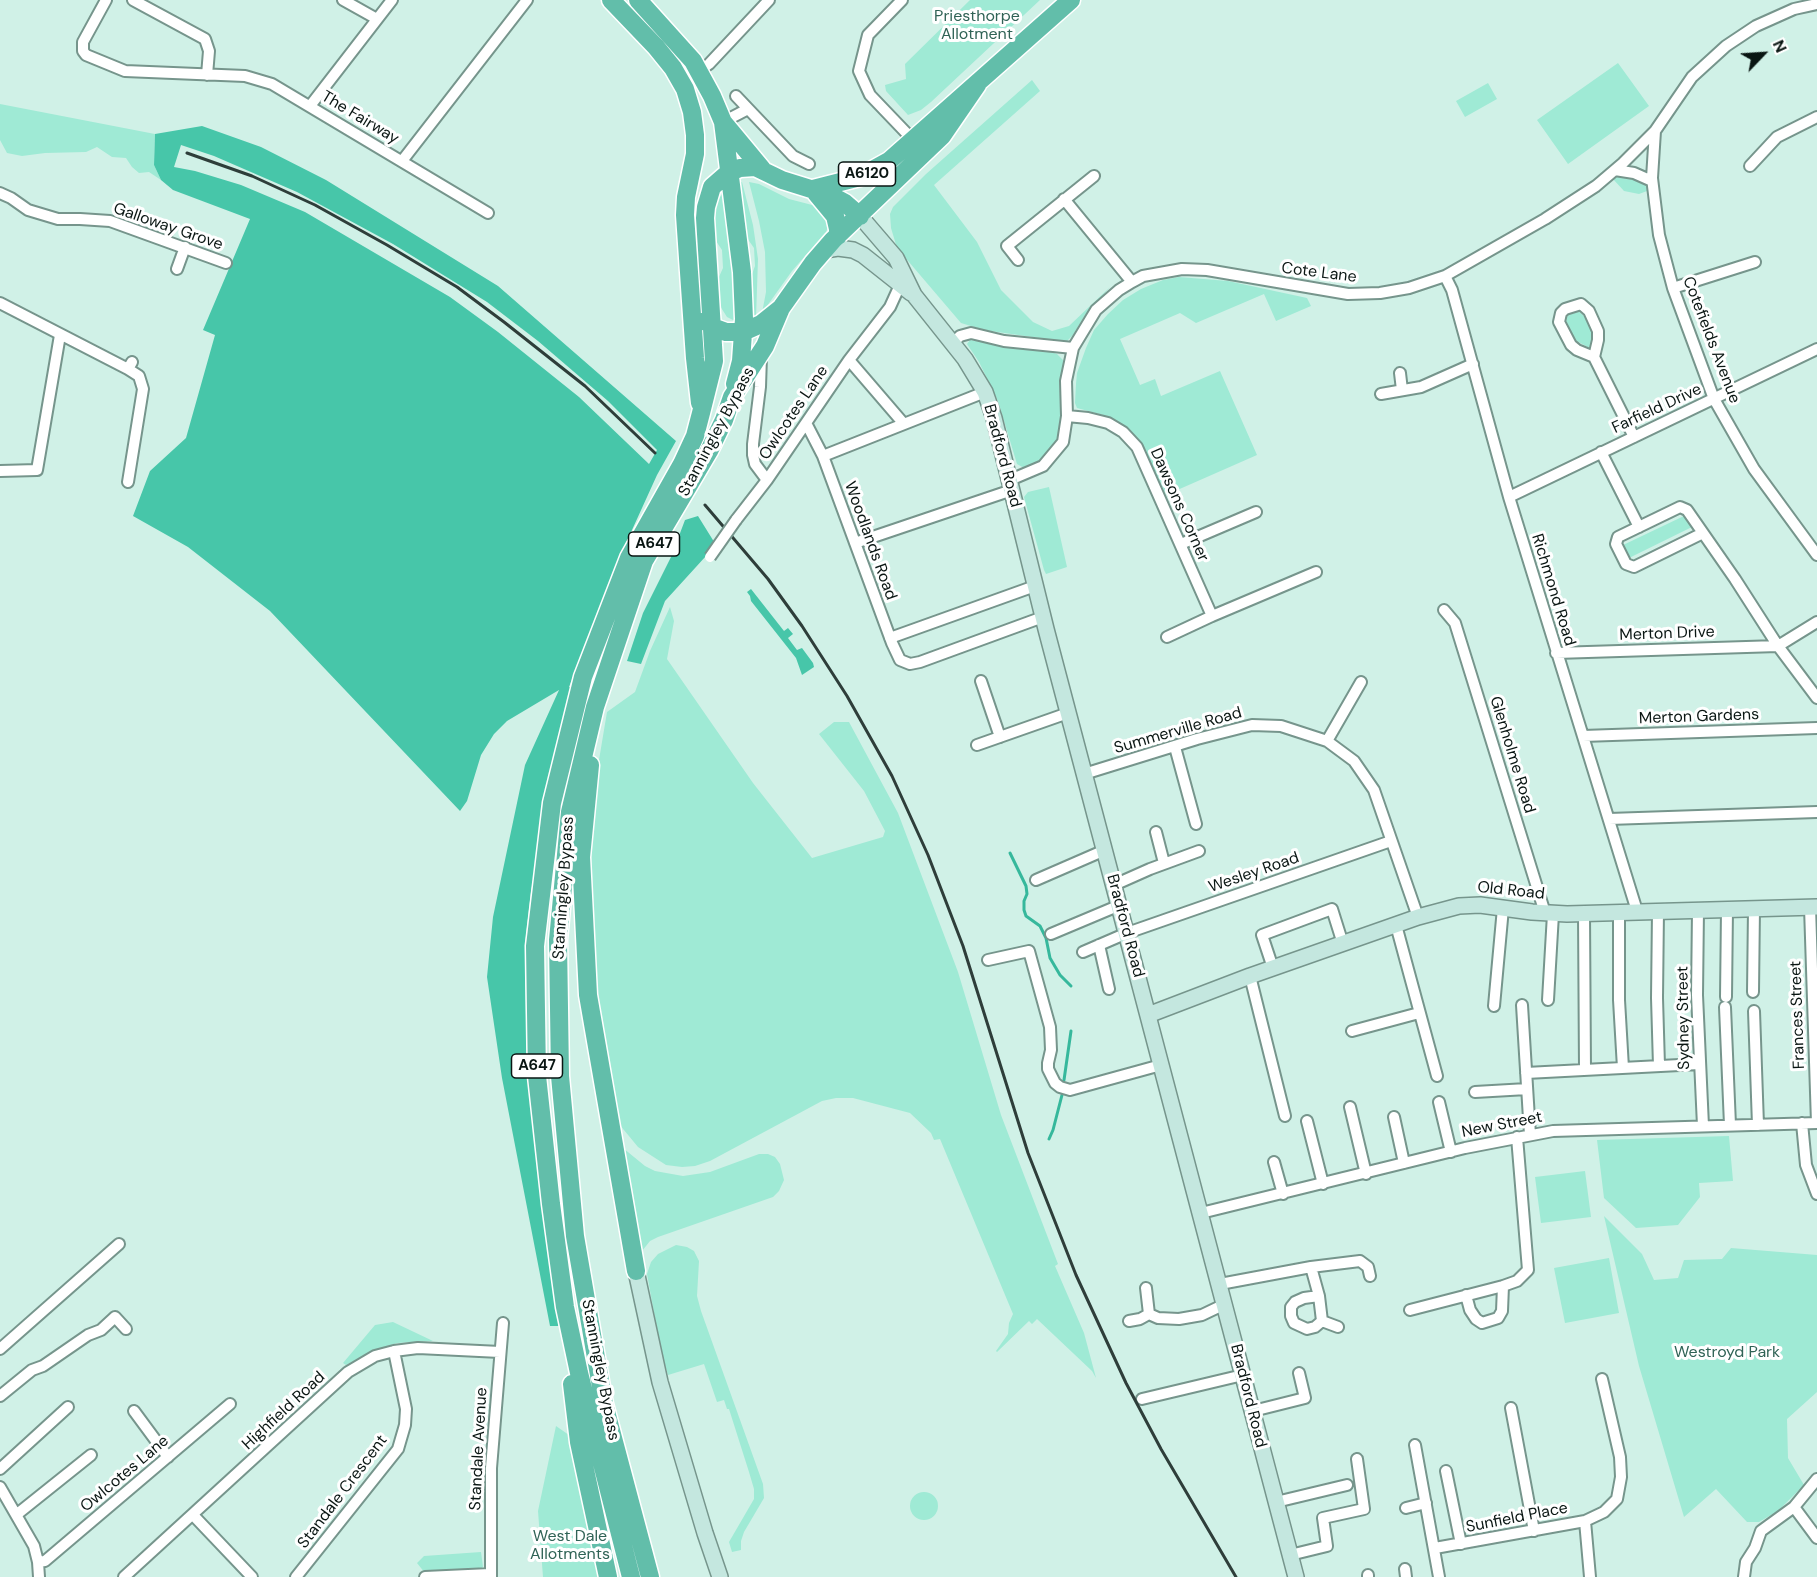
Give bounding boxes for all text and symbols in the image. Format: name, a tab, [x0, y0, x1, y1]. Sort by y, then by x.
park label: Priesthorpe Allotment	[934, 7, 1020, 45]
north arrow	[1733, 24, 1793, 84]
text: N	[1768, 36, 1792, 56]
street label: The Fairway	[318, 87, 402, 149]
road number: A6120	[838, 162, 896, 186]
street label: Galloway Grove	[111, 199, 225, 255]
street label: Cote Lane	[1280, 259, 1358, 287]
street label: Cotefields Avenue	[1678, 274, 1744, 406]
street label: Owlcotes Lane	[755, 362, 833, 464]
street label: Stanningley Bypass	[675, 364, 759, 500]
street label: Farfield Drive	[1609, 380, 1705, 438]
street label: Bradford Road	[979, 402, 1025, 510]
street label: Dawsons Corner	[1145, 445, 1213, 565]
street label: Woodlands Road	[840, 479, 900, 603]
road number: A647	[628, 532, 680, 556]
street label: Richmond Road	[1527, 532, 1579, 648]
street label: Merton Drive	[1619, 623, 1715, 645]
street label: Glenholme Road	[1485, 694, 1539, 816]
street label: Summerville Road	[1112, 704, 1244, 758]
street label: Merton Gardens	[1639, 705, 1759, 729]
street label: Stanningley Bypass	[549, 816, 579, 960]
street label: Wesley Road	[1206, 849, 1302, 897]
street label: Bradford Road	[1102, 872, 1148, 980]
street label: Old Road	[1476, 878, 1546, 904]
street label: Frances Street	[1787, 961, 1809, 1069]
street label: Sydney Street	[1673, 966, 1695, 1070]
road number: A647	[512, 1054, 562, 1078]
street label: New Street	[1460, 1108, 1544, 1142]
street label: Stanningley Bypass	[577, 1298, 623, 1442]
street label: Bradford Road	[1226, 1342, 1270, 1450]
park label: Westroyd Park	[1674, 1343, 1780, 1363]
street label: Highfield Road	[239, 1368, 329, 1454]
street label: Standale Avenue	[466, 1387, 492, 1511]
street label: Owlcotes Lane	[77, 1432, 173, 1516]
street label: Standale Crescent	[294, 1432, 392, 1552]
street label: Sunfield Place	[1464, 1499, 1570, 1537]
park label: West Dale Allotments	[530, 1527, 610, 1565]

